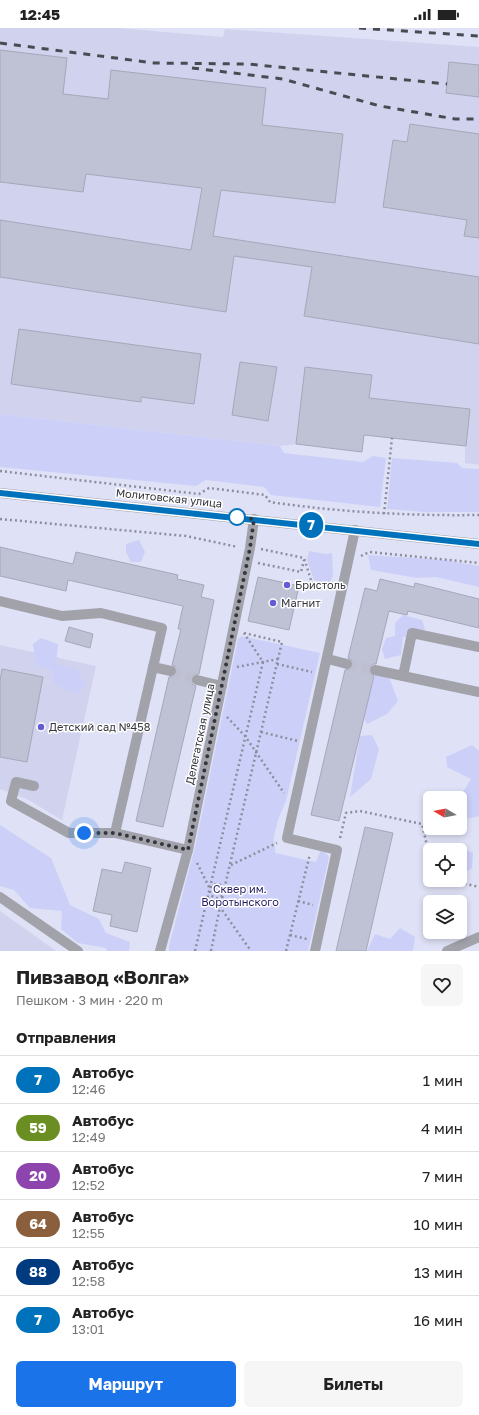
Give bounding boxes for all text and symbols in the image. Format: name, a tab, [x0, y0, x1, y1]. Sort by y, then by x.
text: 12:45	[20, 5, 60, 23]
street label: Молитовская улица	[115, 485, 223, 510]
unlabelled marker	[228, 508, 246, 526]
line badge: 7	[298, 512, 324, 538]
text: 7	[307, 516, 315, 533]
place label: Бристоль	[295, 578, 346, 591]
marker: Бристоль	[282, 580, 292, 590]
place label: Магнит	[281, 596, 321, 609]
marker: Магнит	[268, 598, 278, 608]
street label: Делегатская улица	[182, 682, 217, 786]
place label: Детский сад №458	[49, 720, 151, 733]
marker: Детский сад №458	[36, 722, 46, 732]
north arrow	[423, 791, 467, 835]
map controls	[423, 791, 467, 939]
your location	[74, 823, 94, 843]
button: locate	[423, 843, 467, 887]
park label: Сквер им. Воротынского	[201, 882, 279, 908]
button: layers	[423, 895, 467, 939]
button: heart	[421, 964, 463, 1006]
text: Пивзавод «Волга»	[16, 965, 189, 988]
text: Пешком · 3 мин · 220 m	[16, 992, 163, 1008]
text: Отправления	[16, 1028, 116, 1046]
text: Автобус	[72, 1063, 134, 1081]
text: 7	[34, 1071, 42, 1088]
text: 1 мин	[423, 1071, 463, 1089]
text: 12:46	[72, 1081, 106, 1097]
text: Автобус	[72, 1111, 134, 1129]
text: 59	[29, 1119, 47, 1136]
text: 4 мин	[421, 1119, 463, 1137]
text: 12:49	[72, 1129, 106, 1145]
text: Автобус	[72, 1159, 134, 1177]
text: 20	[29, 1167, 47, 1184]
text: 7 мин	[422, 1167, 463, 1185]
text: 12:52	[72, 1177, 105, 1193]
text: Автобус	[72, 1207, 134, 1225]
text: 64	[29, 1215, 47, 1232]
text: 10 мин	[414, 1215, 463, 1233]
text: 12:55	[72, 1225, 105, 1241]
text: Автобус	[72, 1255, 134, 1273]
text: 88	[29, 1263, 47, 1280]
text: 13 мин	[414, 1263, 463, 1281]
text: 12:58	[72, 1273, 105, 1289]
text: Автобус	[72, 1303, 134, 1321]
text: 7	[34, 1311, 42, 1328]
text: 16 мин	[414, 1311, 463, 1329]
text: 13:01	[72, 1321, 104, 1337]
button: Маршрут	[16, 1361, 236, 1407]
button: Билеты	[244, 1361, 463, 1407]

